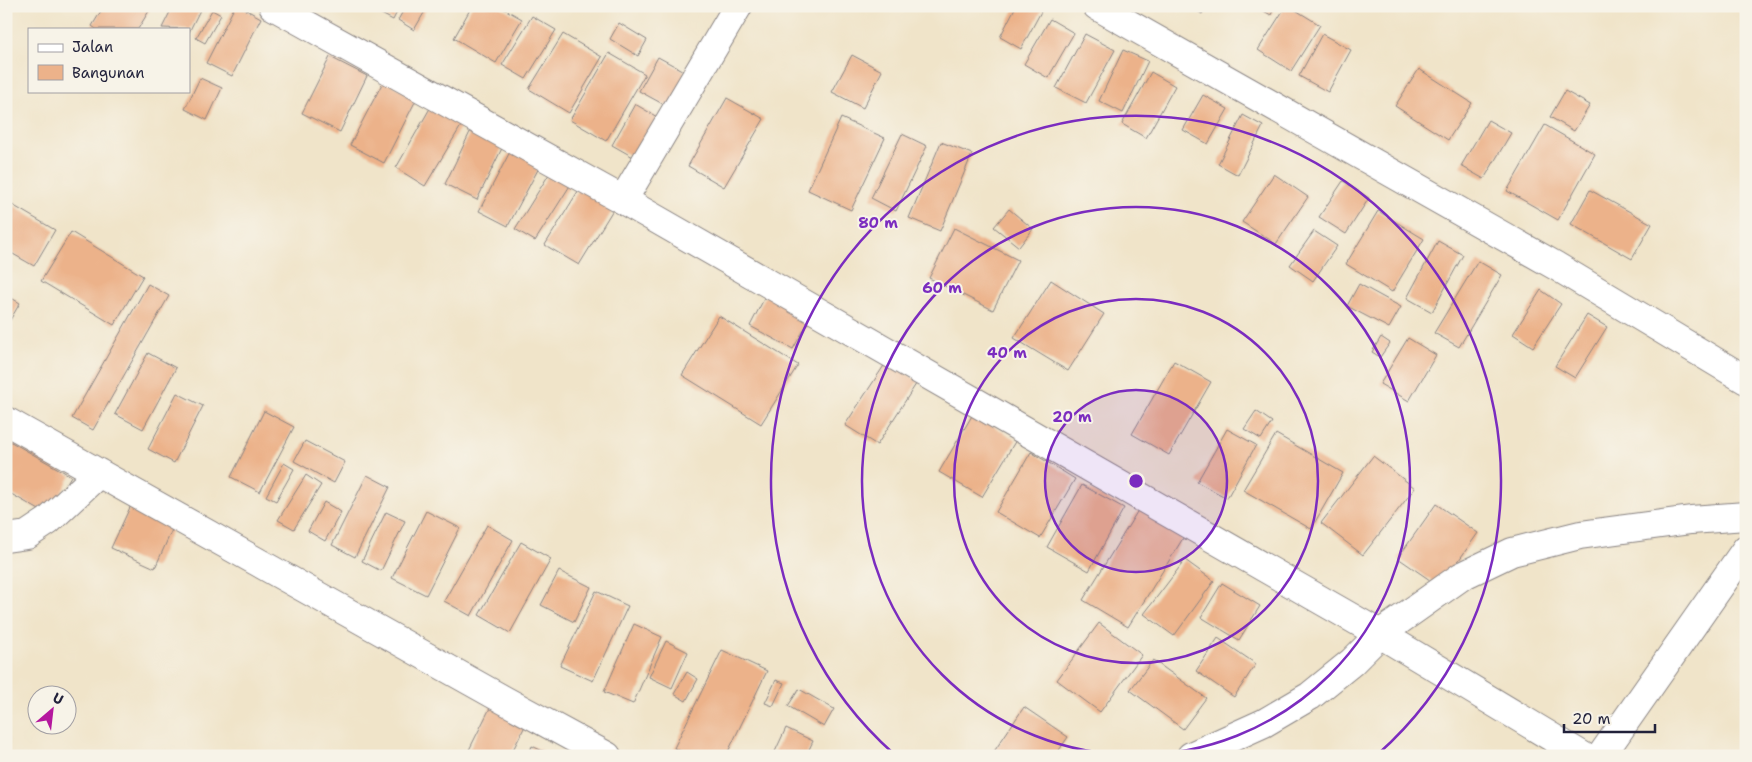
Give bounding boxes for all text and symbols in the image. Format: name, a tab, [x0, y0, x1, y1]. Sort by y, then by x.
legend	[28, 28, 190, 92]
text: Jalan	[72, 37, 113, 57]
text: Bangunan	[72, 63, 144, 83]
text: 80 m	[858, 213, 898, 233]
text: 60 m	[922, 278, 962, 298]
text: 40 m	[987, 343, 1027, 363]
text: 20 m	[1052, 407, 1092, 427]
centre of rings	[1127, 472, 1145, 490]
north arrow	[28, 684, 78, 734]
text: U	[50, 688, 67, 709]
scale bar	[1564, 702, 1656, 734]
text: 20 m	[1572, 709, 1611, 729]

